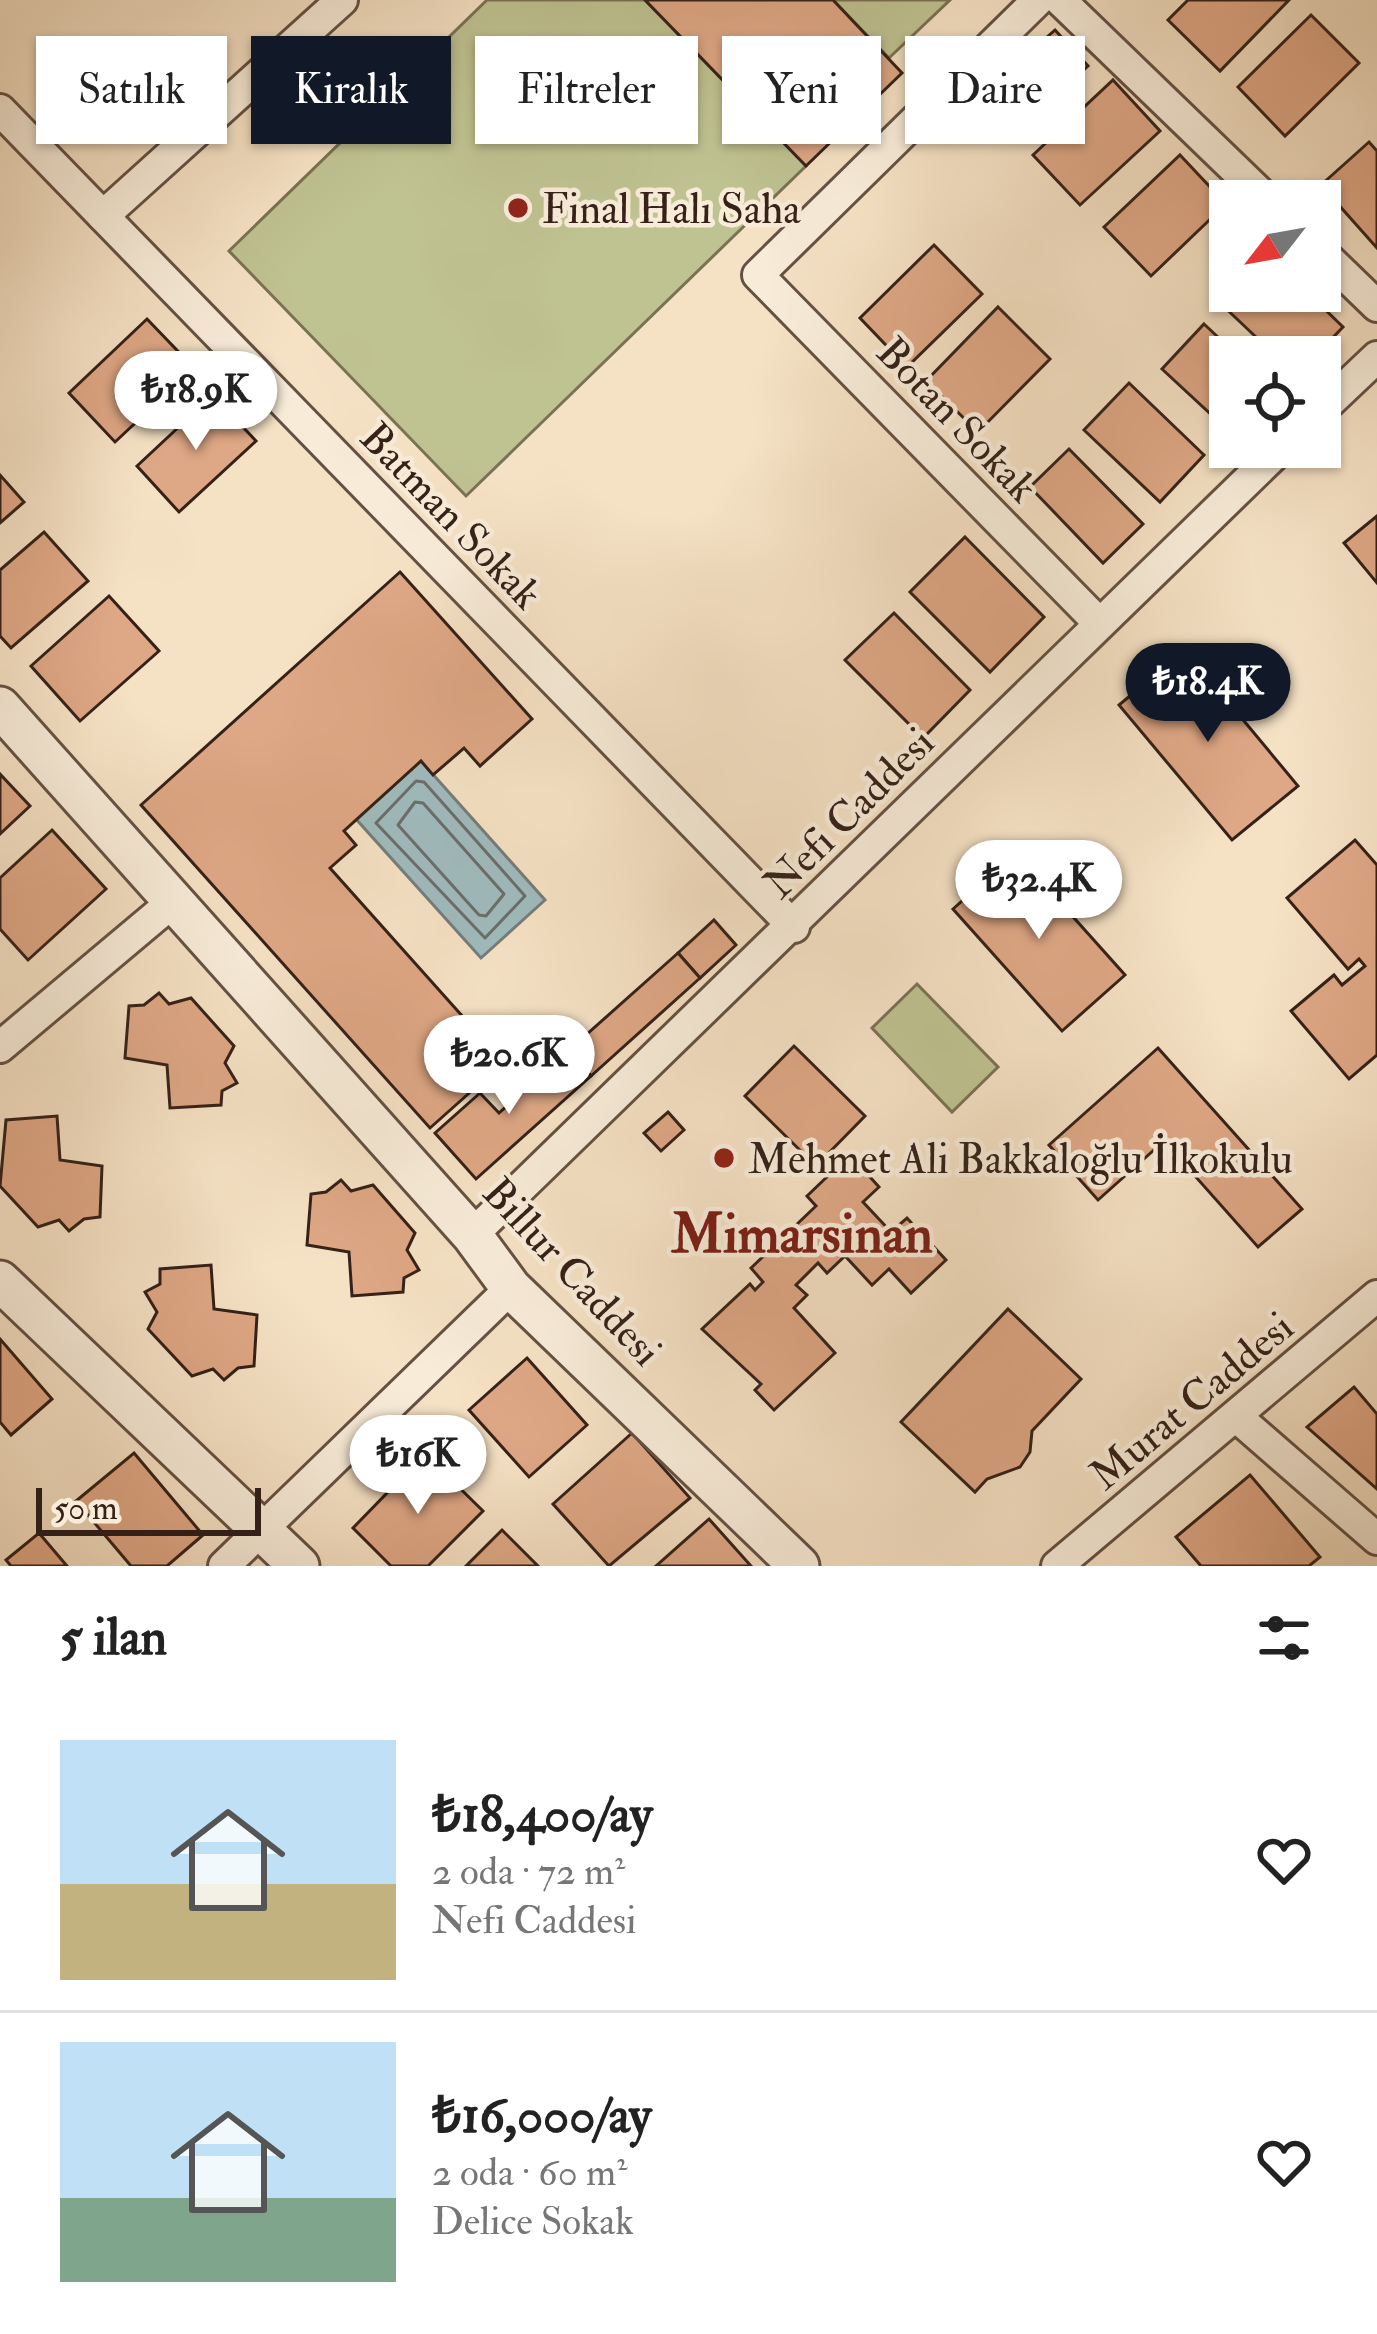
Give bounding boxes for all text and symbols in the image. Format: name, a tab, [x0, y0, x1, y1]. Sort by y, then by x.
chip: Satılık	[36, 36, 227, 144]
chip: Kiralık	[251, 36, 451, 144]
chip: Filtreler	[475, 36, 698, 144]
chip: Yeni	[722, 36, 881, 144]
chip: Daire	[905, 36, 1085, 144]
north arrow	[1209, 180, 1341, 312]
map controls	[1209, 180, 1341, 468]
place label: Final Halı Saha	[542, 184, 801, 236]
marker: Final Halı Saha	[505, 195, 531, 221]
street label: Botan Sokak	[865, 327, 1048, 514]
button: locate	[1209, 336, 1341, 468]
pin: ₺18.9K	[98, 351, 294, 453]
text: ₺18.9K	[141, 365, 251, 414]
street label: Batman Sokak	[349, 412, 552, 621]
pin: ₺18.4K	[1110, 643, 1306, 745]
text: ₺18.4K	[1153, 657, 1263, 706]
street label: Nefi Caddesi	[753, 717, 946, 910]
pin: ₺32.4K	[941, 840, 1137, 942]
text: ₺32.4K	[982, 854, 1096, 903]
pin: ₺20.6K	[411, 1015, 607, 1117]
text: ₺20.6K	[451, 1029, 567, 1078]
place label: Mehmet Ali Bakkaloğlu İlkokulu	[748, 1133, 1293, 1186]
marker: Mehmet Ali Bakkaloğlu İlkokulu	[711, 1145, 737, 1171]
street label: Billur Caddesi	[471, 1167, 672, 1377]
district label: Mimarsinan	[670, 1201, 933, 1269]
street label: Murat Caddesi	[1080, 1301, 1305, 1502]
pin: ₺16K	[347, 1415, 489, 1517]
text: ₺16K	[377, 1429, 459, 1478]
scale bar	[36, 1482, 261, 1535]
text: 50 m	[54, 1488, 118, 1529]
icon: filters	[1251, 1605, 1317, 1671]
text: 5 ilan	[60, 1606, 167, 1670]
text: ₺18,400/ay	[432, 1783, 653, 1847]
icon: home	[156, 1788, 300, 1932]
icon: heart	[1251, 1827, 1317, 1893]
text: 2 oda · 72 m²	[432, 1847, 625, 1896]
text: Nefi Caddesi	[432, 1896, 636, 1945]
text: ₺16,000/ay	[432, 2084, 652, 2148]
icon: home	[156, 2090, 300, 2234]
icon: heart	[1251, 2129, 1317, 2195]
text: 2 oda · 60 m²	[432, 2148, 627, 2197]
text: Delice Sokak	[432, 2197, 634, 2246]

